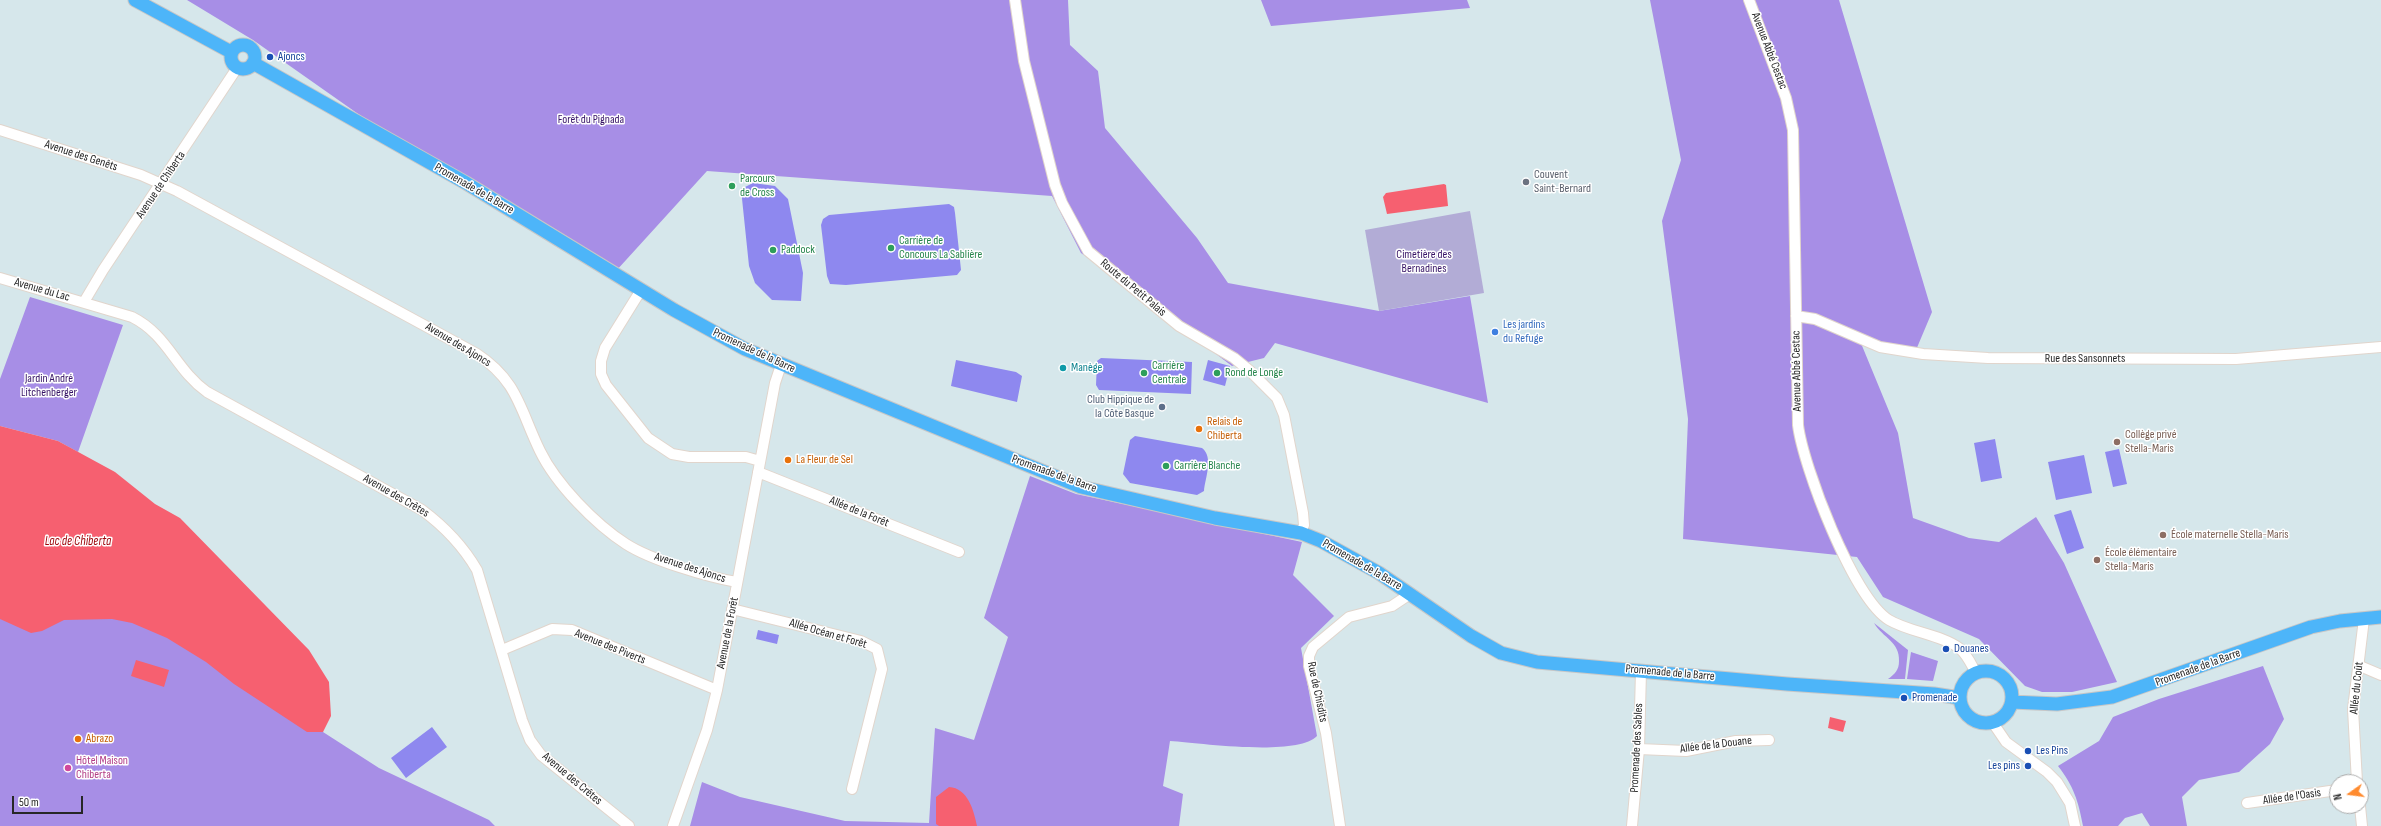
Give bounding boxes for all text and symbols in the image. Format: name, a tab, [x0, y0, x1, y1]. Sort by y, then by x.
street label: Avenue Abbé Cestac	[1748, 11, 1790, 91]
place label: Ajoncs	[278, 50, 305, 64]
marker: Ajoncs	[265, 52, 275, 62]
park label: Forêt du Pignada	[558, 113, 624, 127]
street label: Avenue des Genêts	[43, 137, 119, 175]
street label: Avenue de Chiberta	[133, 149, 189, 221]
street label: Promenade de la Barre	[432, 160, 516, 218]
place label: Couvent Saint-Bernard	[1534, 168, 1591, 196]
place label: Parcours de Cross	[740, 172, 775, 200]
marker: Couvent Saint-Bernard	[1521, 177, 1531, 187]
marker: Parcours de Cross	[727, 181, 737, 191]
place label: Carrière de Concours La Sablière	[899, 234, 982, 262]
place label: Paddock	[781, 243, 815, 257]
marker: Carrière de Concours La Sablière	[886, 243, 896, 253]
marker: Paddock	[768, 245, 778, 255]
park label: Cimetière des Bernadines	[1396, 248, 1452, 276]
street label: Route du Petit Palais	[1097, 256, 1169, 320]
street label: Avenue du Lac	[13, 275, 71, 305]
place label: Les jardins du Refuge	[1503, 318, 1545, 346]
street label: Avenue des Ajoncs	[423, 320, 493, 370]
street label: Promenade de la Barre	[710, 326, 798, 376]
marker: Les jardins du Refuge	[1490, 327, 1500, 337]
street label: Avenue Abbé Cestac	[1789, 330, 1805, 412]
street label: Rue des Sansonnets	[2045, 352, 2125, 366]
place label: Carrière Centrale	[1152, 359, 1186, 387]
place label: Manège	[1071, 361, 1102, 375]
marker: Manège	[1058, 363, 1068, 373]
place label: Rond de Longe	[1225, 366, 1283, 380]
marker: Carrière Centrale	[1139, 368, 1149, 378]
marker: Rond de Longe	[1212, 368, 1222, 378]
park label: Jardin André Litchenberger	[21, 372, 77, 400]
place label: Club Hippique de la Côte Basque	[1087, 393, 1154, 421]
marker: Club Hippique de la Côte Basque	[1157, 402, 1167, 412]
place label: Relais de Chiberta	[1207, 415, 1242, 443]
marker: Relais de Chiberta	[1194, 424, 1204, 434]
place label: Collège privé Stella-Maris	[2125, 428, 2176, 456]
marker: Collège privé Stella-Maris	[2112, 437, 2122, 447]
street label: Promenade de la Barre	[1010, 452, 1098, 496]
place label: La Fleur de Sel	[796, 453, 853, 467]
marker: La Fleur de Sel	[783, 455, 793, 465]
place label: Carrière Blanche	[1174, 459, 1240, 473]
marker: Carrière Blanche	[1161, 461, 1171, 471]
street label: Avenue des Crêtes	[360, 471, 432, 521]
street label: Allée de la Forêt	[827, 494, 891, 530]
place label: École maternelle Stella-Maris	[2171, 528, 2289, 542]
marker: École maternelle Stella-Maris	[2158, 530, 2168, 540]
water label: Lac de Chiberta	[45, 534, 111, 550]
street label: Promenade de la Barre	[1320, 536, 1404, 594]
place label: École élémentaire Stella-Maris	[2105, 546, 2177, 574]
street label: Avenue des Ajoncs	[653, 550, 727, 586]
marker: École élémentaire Stella-Maris	[2092, 555, 2102, 565]
street label: Avenue de la Forêt	[714, 596, 742, 670]
street label: Allée Océan et Forêt	[788, 616, 868, 652]
street label: Avenue des Piverts	[572, 626, 648, 668]
place label: Douanes	[1954, 642, 1989, 656]
marker: Douanes	[1941, 644, 1951, 654]
street label: Promenade de la Barre	[2154, 646, 2242, 690]
street label: Rue de Chisdits	[1304, 660, 1330, 724]
street label: Allée du Coût	[2347, 661, 2367, 715]
street label: Promenade de la Barre	[1625, 662, 1715, 684]
place label: Promenade	[1912, 691, 1957, 705]
marker: Promenade	[1899, 693, 1909, 703]
street label: Promenade des Sables	[1627, 703, 1647, 793]
place label: Abrazo	[86, 732, 113, 746]
street label: Allée de la Douane	[1679, 733, 1753, 757]
marker: Abrazo	[73, 734, 83, 744]
place label: Les Pins	[2036, 744, 2068, 758]
marker: Les Pins	[2023, 746, 2033, 756]
street label: Avenue des Crêtes	[539, 750, 605, 808]
place label: Hôtel Maison Chiberta	[76, 754, 128, 782]
place label: Les pins	[1988, 759, 2020, 773]
marker: Les pins	[2023, 761, 2033, 771]
marker: Hôtel Maison Chiberta	[63, 763, 73, 773]
north arrow	[2329, 774, 2369, 814]
street label: Allée de l'Oasis	[2262, 786, 2322, 808]
scale bar	[14, 788, 85, 814]
text: N	[2331, 792, 2345, 801]
text: 50 m	[19, 795, 39, 810]

